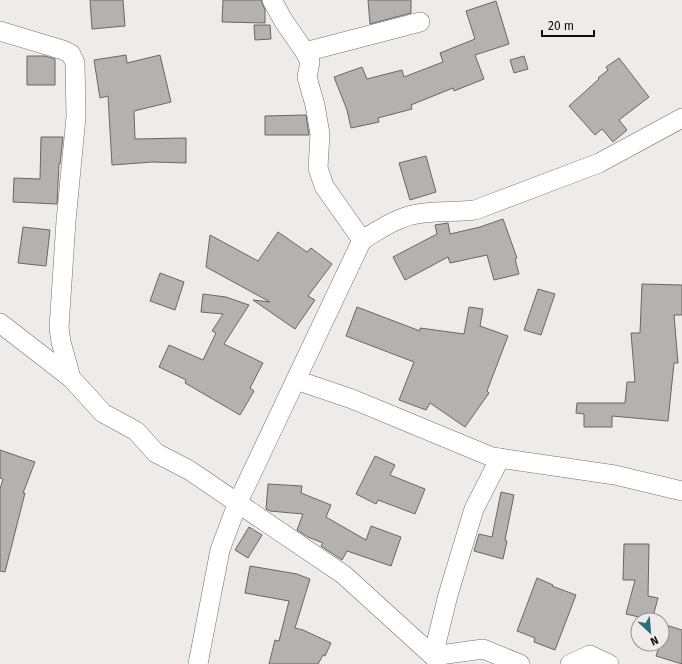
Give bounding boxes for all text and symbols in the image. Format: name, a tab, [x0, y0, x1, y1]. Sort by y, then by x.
scale bar	[542, 12, 594, 38]
text: 20 m	[548, 19, 574, 33]
north arrow	[630, 612, 670, 652]
text: N	[648, 633, 660, 648]

